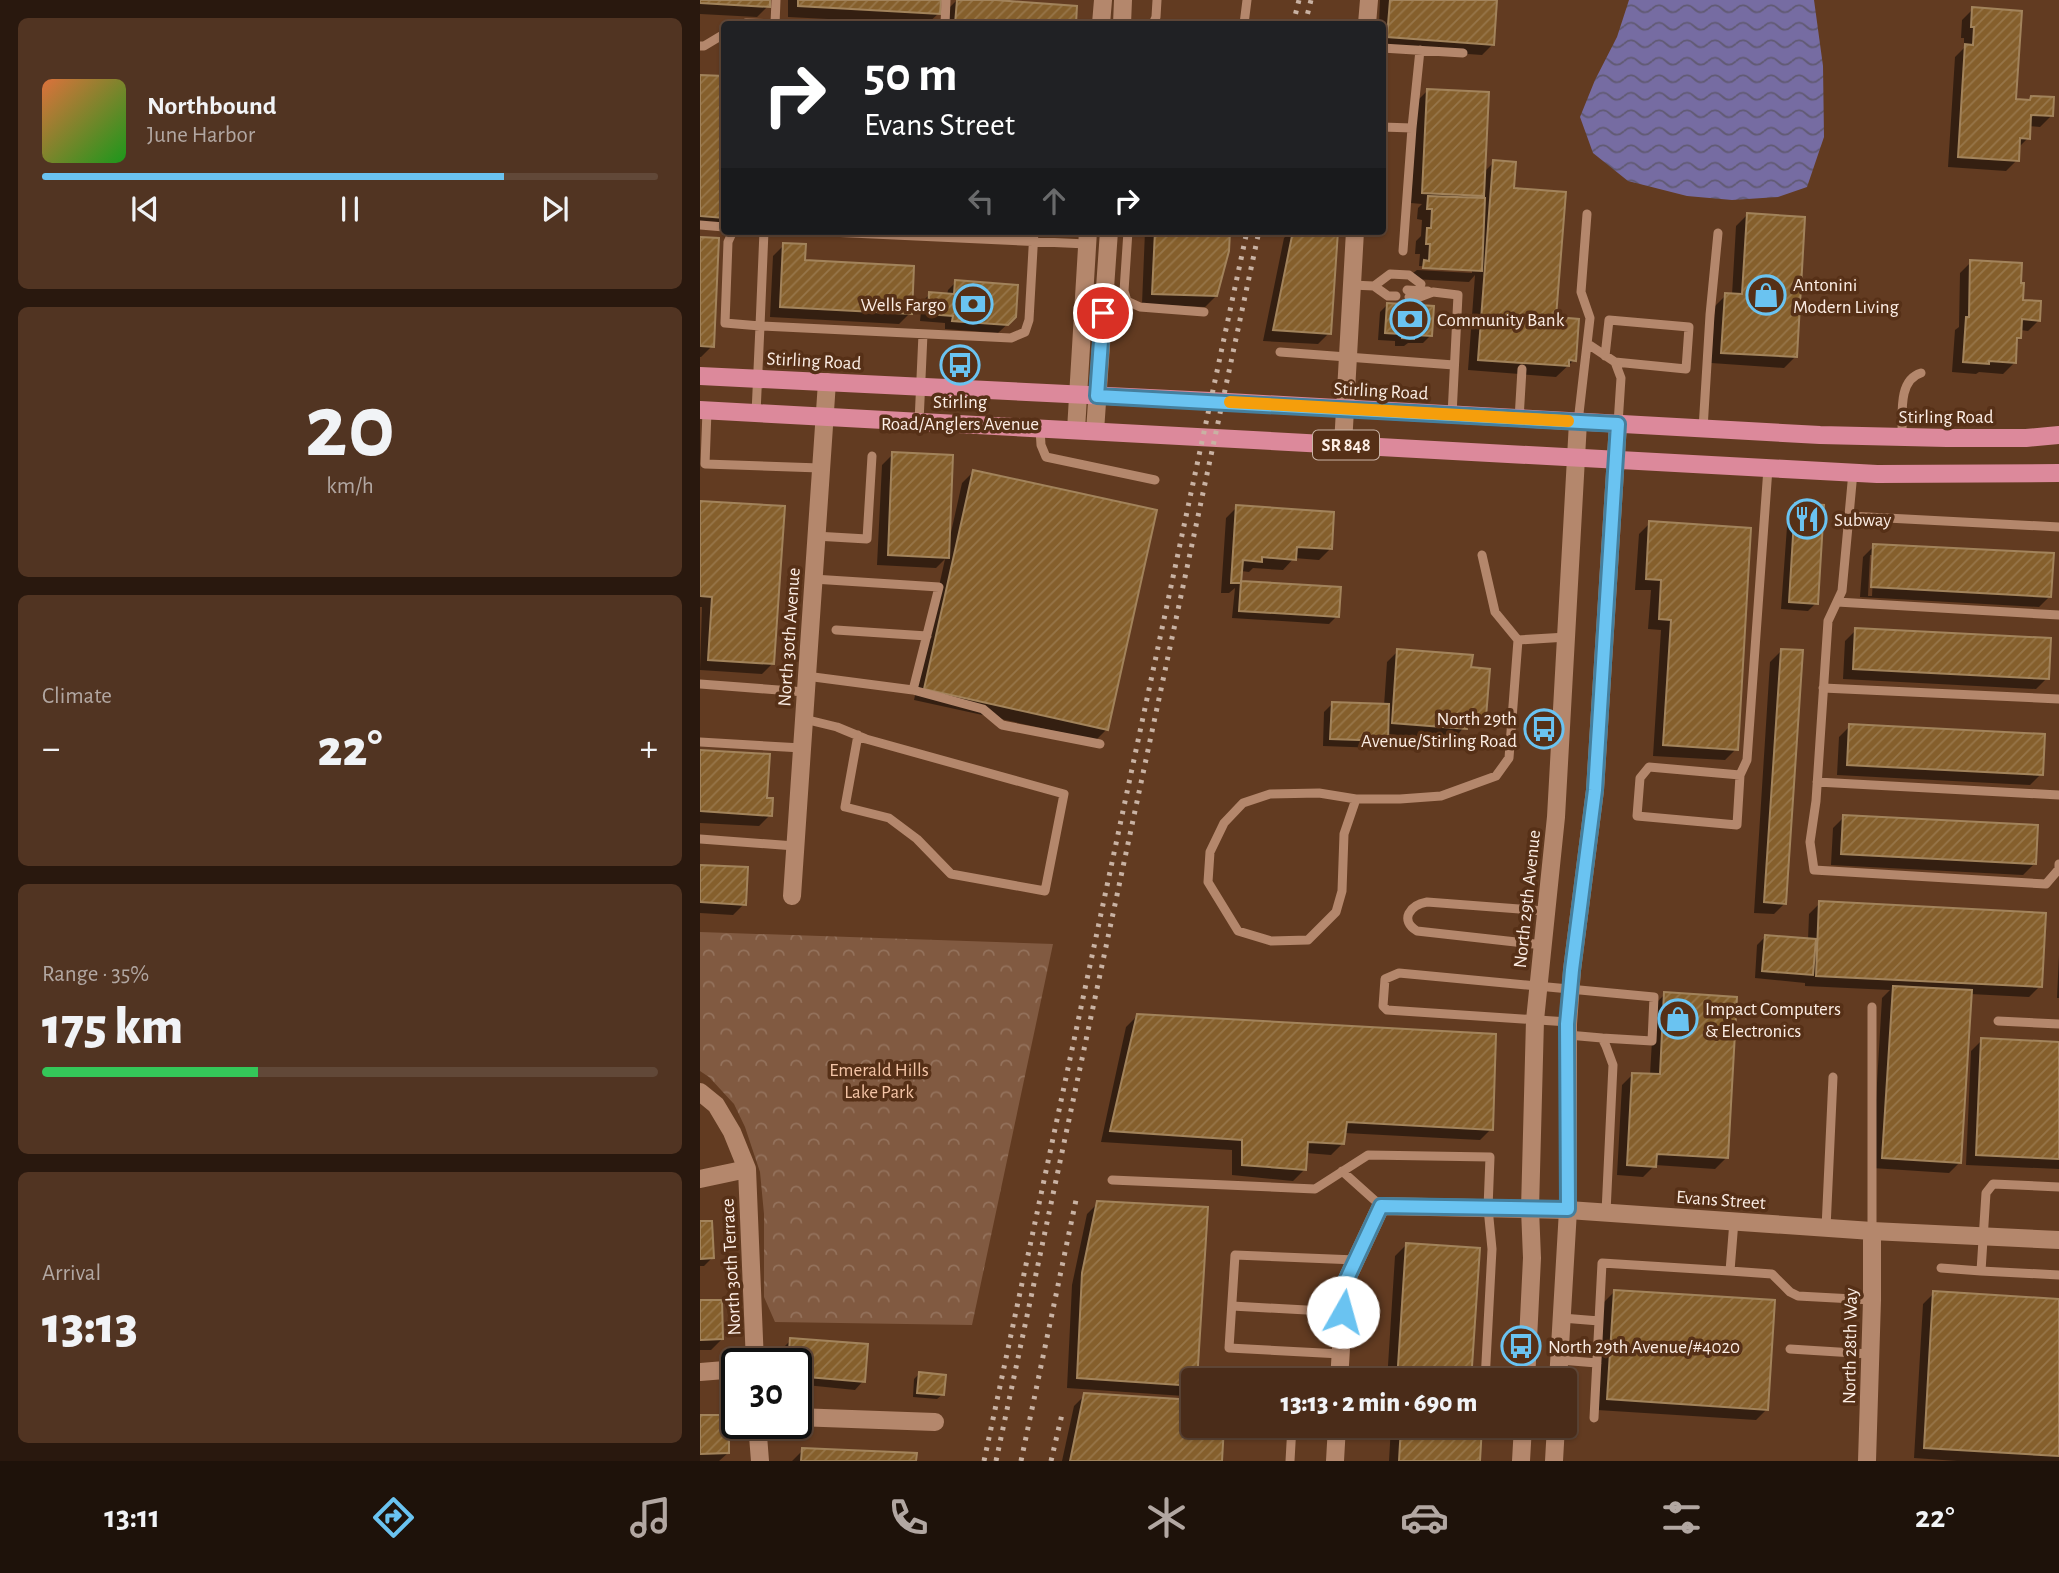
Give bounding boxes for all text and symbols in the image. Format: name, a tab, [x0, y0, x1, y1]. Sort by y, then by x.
icon: right	[749, 49, 840, 140]
text: 50 m	[864, 51, 958, 100]
text: Northbound	[147, 93, 276, 119]
text: Evans Street	[864, 109, 1015, 141]
text: June Harbor	[147, 124, 255, 147]
icon: left	[962, 182, 1000, 220]
icon: ahead	[1035, 182, 1073, 220]
icon: right	[1108, 182, 1146, 220]
icon: previous	[126, 190, 164, 228]
icon: pause	[331, 190, 369, 228]
icon: next	[536, 190, 574, 228]
shop icon: Antonini Modern Living	[1745, 274, 1787, 316]
place label: Antonini Modern Living	[1793, 276, 1900, 317]
bank icon: Wells Fargo	[952, 283, 994, 325]
pin	[1073, 283, 1133, 343]
icon: arrive	[1084, 294, 1122, 332]
place label: Wells Fargo	[861, 296, 946, 315]
bank icon: Community Bank	[1389, 298, 1431, 340]
place label: Community Bank	[1437, 311, 1565, 330]
bus stop icon: Stirling Road/Anglers Avenue	[939, 344, 981, 386]
street label: Stirling Road	[766, 350, 862, 373]
street label: Stirling Road	[1333, 380, 1429, 403]
text: 20	[305, 382, 395, 473]
place label: Stirling Road/Anglers Avenue	[881, 393, 1039, 434]
street label: Stirling Road	[1898, 408, 1994, 427]
road number: SR 848	[1313, 430, 1379, 460]
text: km/h	[326, 475, 374, 498]
restaurant icon: Subway	[1786, 498, 1828, 540]
place label: Subway	[1834, 511, 1891, 530]
street label: North 30th Avenue	[775, 567, 804, 707]
text: Climate	[42, 685, 112, 708]
bus stop icon: North 29th Avenue/Stirling Road	[1523, 708, 1565, 750]
place label: North 29th Avenue/Stirling Road	[1361, 710, 1517, 751]
text: 22°	[317, 723, 383, 775]
text: −	[42, 730, 60, 768]
text: +	[640, 730, 658, 768]
street label: North 29th Avenue	[1511, 829, 1544, 969]
text: Range · 35%	[42, 963, 149, 986]
shop icon: Impact Computers & Electronics	[1657, 998, 1699, 1040]
place label: Impact Computers & Electronics	[1705, 1000, 1841, 1041]
text: 175 km	[42, 1001, 183, 1053]
park label: Emerald Hills Lake Park	[829, 1061, 929, 1102]
street label: Evans Street	[1676, 1188, 1766, 1213]
street label: North 30th Terrace	[718, 1198, 745, 1336]
text: Arrival	[42, 1262, 101, 1285]
position arrow	[1306, 1275, 1380, 1349]
street label: North 28th Way	[1840, 1288, 1861, 1404]
text: 13:13	[42, 1300, 138, 1352]
bus stop icon: North 29th Avenue/#4020	[1500, 1325, 1542, 1367]
place label: North 29th Avenue/#4020	[1548, 1338, 1740, 1357]
speed limit sign: 30	[721, 1348, 812, 1439]
text: 13:13 · 2 min · 690 m	[1281, 1390, 1477, 1416]
icon: directions	[369, 1493, 418, 1542]
icon: music	[626, 1493, 675, 1542]
icon: phone	[884, 1493, 933, 1542]
icon: climate	[1142, 1493, 1191, 1542]
icon: car	[1400, 1493, 1449, 1542]
icon: filters	[1657, 1493, 1706, 1542]
text: 13:11	[104, 1501, 160, 1533]
text: 22°	[1915, 1501, 1955, 1533]

